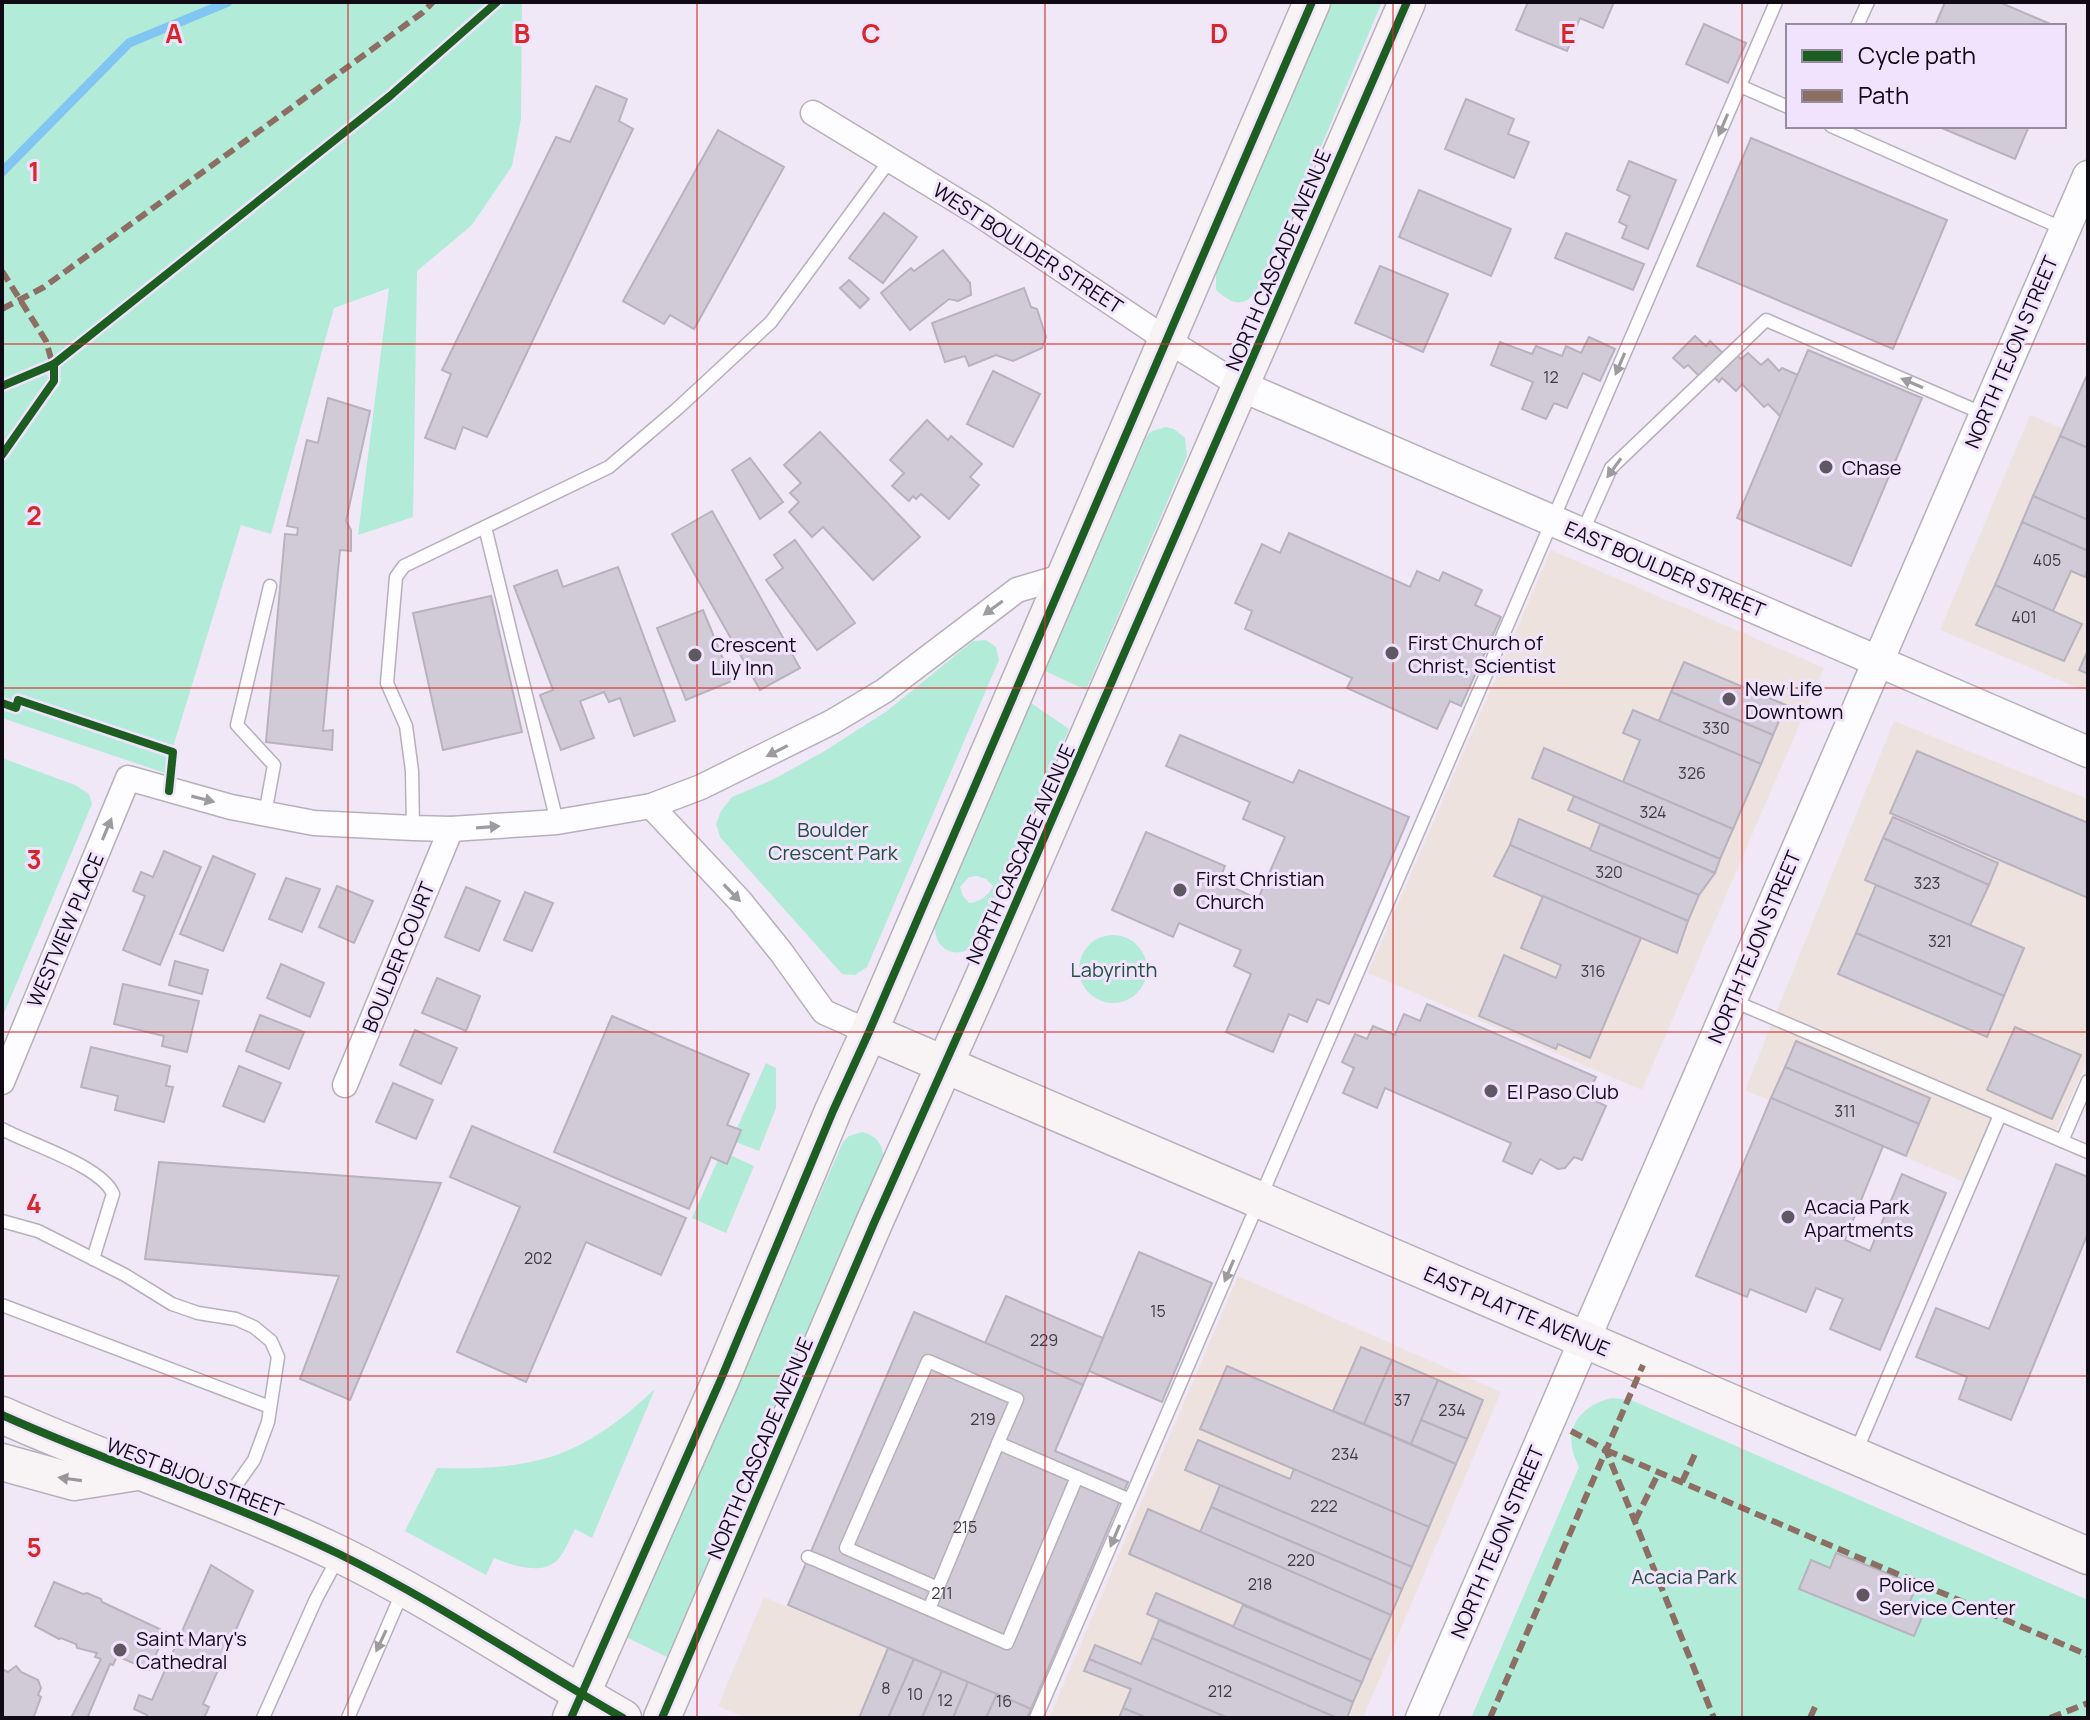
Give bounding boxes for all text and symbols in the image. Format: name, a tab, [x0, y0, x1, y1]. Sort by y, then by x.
text: A	[165, 15, 183, 51]
text: B	[514, 15, 530, 51]
text: C	[861, 15, 881, 51]
text: D	[1210, 15, 1228, 51]
text: E	[1560, 15, 1576, 51]
legend	[1786, 24, 2066, 128]
text: Cycle path	[1858, 38, 1976, 71]
text: Path	[1858, 78, 1909, 111]
one-way arrow	[1716, 113, 1729, 137]
street label: NORTH CASCADE AVENUE	[1219, 145, 1337, 375]
text: 1	[28, 153, 40, 189]
street label: WEST BOULDER STREET	[928, 176, 1128, 320]
street label: NORTH TEJON STREET	[1958, 252, 2064, 452]
one-way arrow	[1613, 352, 1626, 376]
house number: 12	[1543, 366, 1559, 388]
one-way arrow	[1901, 376, 1924, 390]
place label: Chase	[1842, 454, 1902, 481]
one-way arrow	[1606, 457, 1622, 479]
marker: Chase	[1817, 458, 1835, 476]
text: 2	[26, 497, 42, 533]
street label: EAST BOULDER STREET	[1561, 514, 1769, 624]
house number: 405	[2033, 549, 2061, 571]
one-way arrow	[983, 599, 1004, 615]
house number: 401	[2011, 606, 2037, 628]
place label: First Church of Christ, Scientist	[1408, 629, 1556, 679]
place label: Crescent Lily Inn	[711, 631, 797, 681]
marker: First Church of Christ, Scientist	[1383, 644, 1401, 662]
marker: Crescent Lily Inn	[686, 646, 704, 664]
place label: New Life Downtown	[1745, 675, 1843, 725]
marker: New Life Downtown	[1720, 690, 1738, 708]
house number: 330	[1702, 717, 1730, 739]
street label: NORTH CASCADE AVENUE	[959, 740, 1081, 968]
one-way arrow	[766, 744, 789, 757]
house number: 326	[1678, 762, 1706, 784]
one-way arrow	[191, 794, 216, 806]
house number: 324	[1639, 801, 1667, 823]
park label: Boulder Crescent Park	[768, 816, 899, 866]
one-way arrow	[101, 817, 114, 841]
one-way arrow	[476, 820, 501, 833]
text: 3	[26, 841, 42, 877]
street label: NORTH TEJON STREET	[1701, 847, 1807, 1047]
street label: WESTVIEW PLACE	[20, 849, 110, 1011]
house number: 320	[1595, 861, 1623, 883]
place label: First Christian Church	[1196, 865, 1324, 915]
house number: 323	[1914, 872, 1940, 894]
street label: BOULDER COURT	[356, 878, 440, 1036]
marker: First Christian Church	[1171, 881, 1189, 899]
one-way arrow	[723, 883, 741, 902]
house number: 321	[1928, 930, 1952, 952]
park label: Labyrinth	[1071, 956, 1157, 983]
house number: 316	[1580, 960, 1606, 982]
place label: El Paso Club	[1507, 1078, 1619, 1105]
marker: El Paso Club	[1482, 1082, 1500, 1100]
house number: 311	[1834, 1100, 1856, 1122]
text: 4	[26, 1185, 42, 1221]
place label: Acacia Park Apartments	[1804, 1193, 1914, 1243]
marker: Acacia Park Apartments	[1779, 1208, 1797, 1226]
house number: 202	[524, 1247, 552, 1269]
one-way arrow	[1222, 1259, 1235, 1283]
street label: EAST PLATTE AVENUE	[1420, 1260, 1614, 1362]
house number: 15	[1150, 1300, 1166, 1322]
house number: 229	[1030, 1329, 1058, 1351]
street label: NORTH CASCADE AVENUE	[701, 1333, 819, 1563]
house number: 37	[1394, 1389, 1410, 1411]
house number: 234	[1438, 1399, 1466, 1421]
house number: 219	[970, 1408, 996, 1430]
street label: WEST BIJOU STREET	[103, 1431, 287, 1523]
street label: NORTH TEJON STREET	[1444, 1442, 1550, 1642]
house number: 234	[1331, 1443, 1359, 1465]
one-way arrow	[57, 1472, 82, 1485]
house number: 222	[1310, 1495, 1338, 1517]
house number: 215	[953, 1516, 977, 1538]
one-way arrow	[1108, 1524, 1121, 1548]
text: 5	[26, 1529, 42, 1565]
house number: 220	[1287, 1549, 1315, 1571]
park label: Acacia Park	[1631, 1563, 1738, 1590]
place label: Police Service Center	[1879, 1571, 2016, 1621]
house number: 218	[1248, 1573, 1272, 1595]
house number: 211	[931, 1582, 953, 1604]
marker: Police Service Center	[1854, 1586, 1872, 1604]
place label: Saint Mary's Cathedral	[136, 1625, 247, 1675]
one-way arrow	[374, 1629, 388, 1653]
marker: Saint Mary's Cathedral	[111, 1641, 129, 1659]
house number: 8	[881, 1677, 891, 1699]
house number: 212	[1208, 1680, 1232, 1702]
house number: 10	[907, 1683, 923, 1705]
house number: 12	[937, 1689, 953, 1711]
house number: 16	[996, 1690, 1012, 1712]

